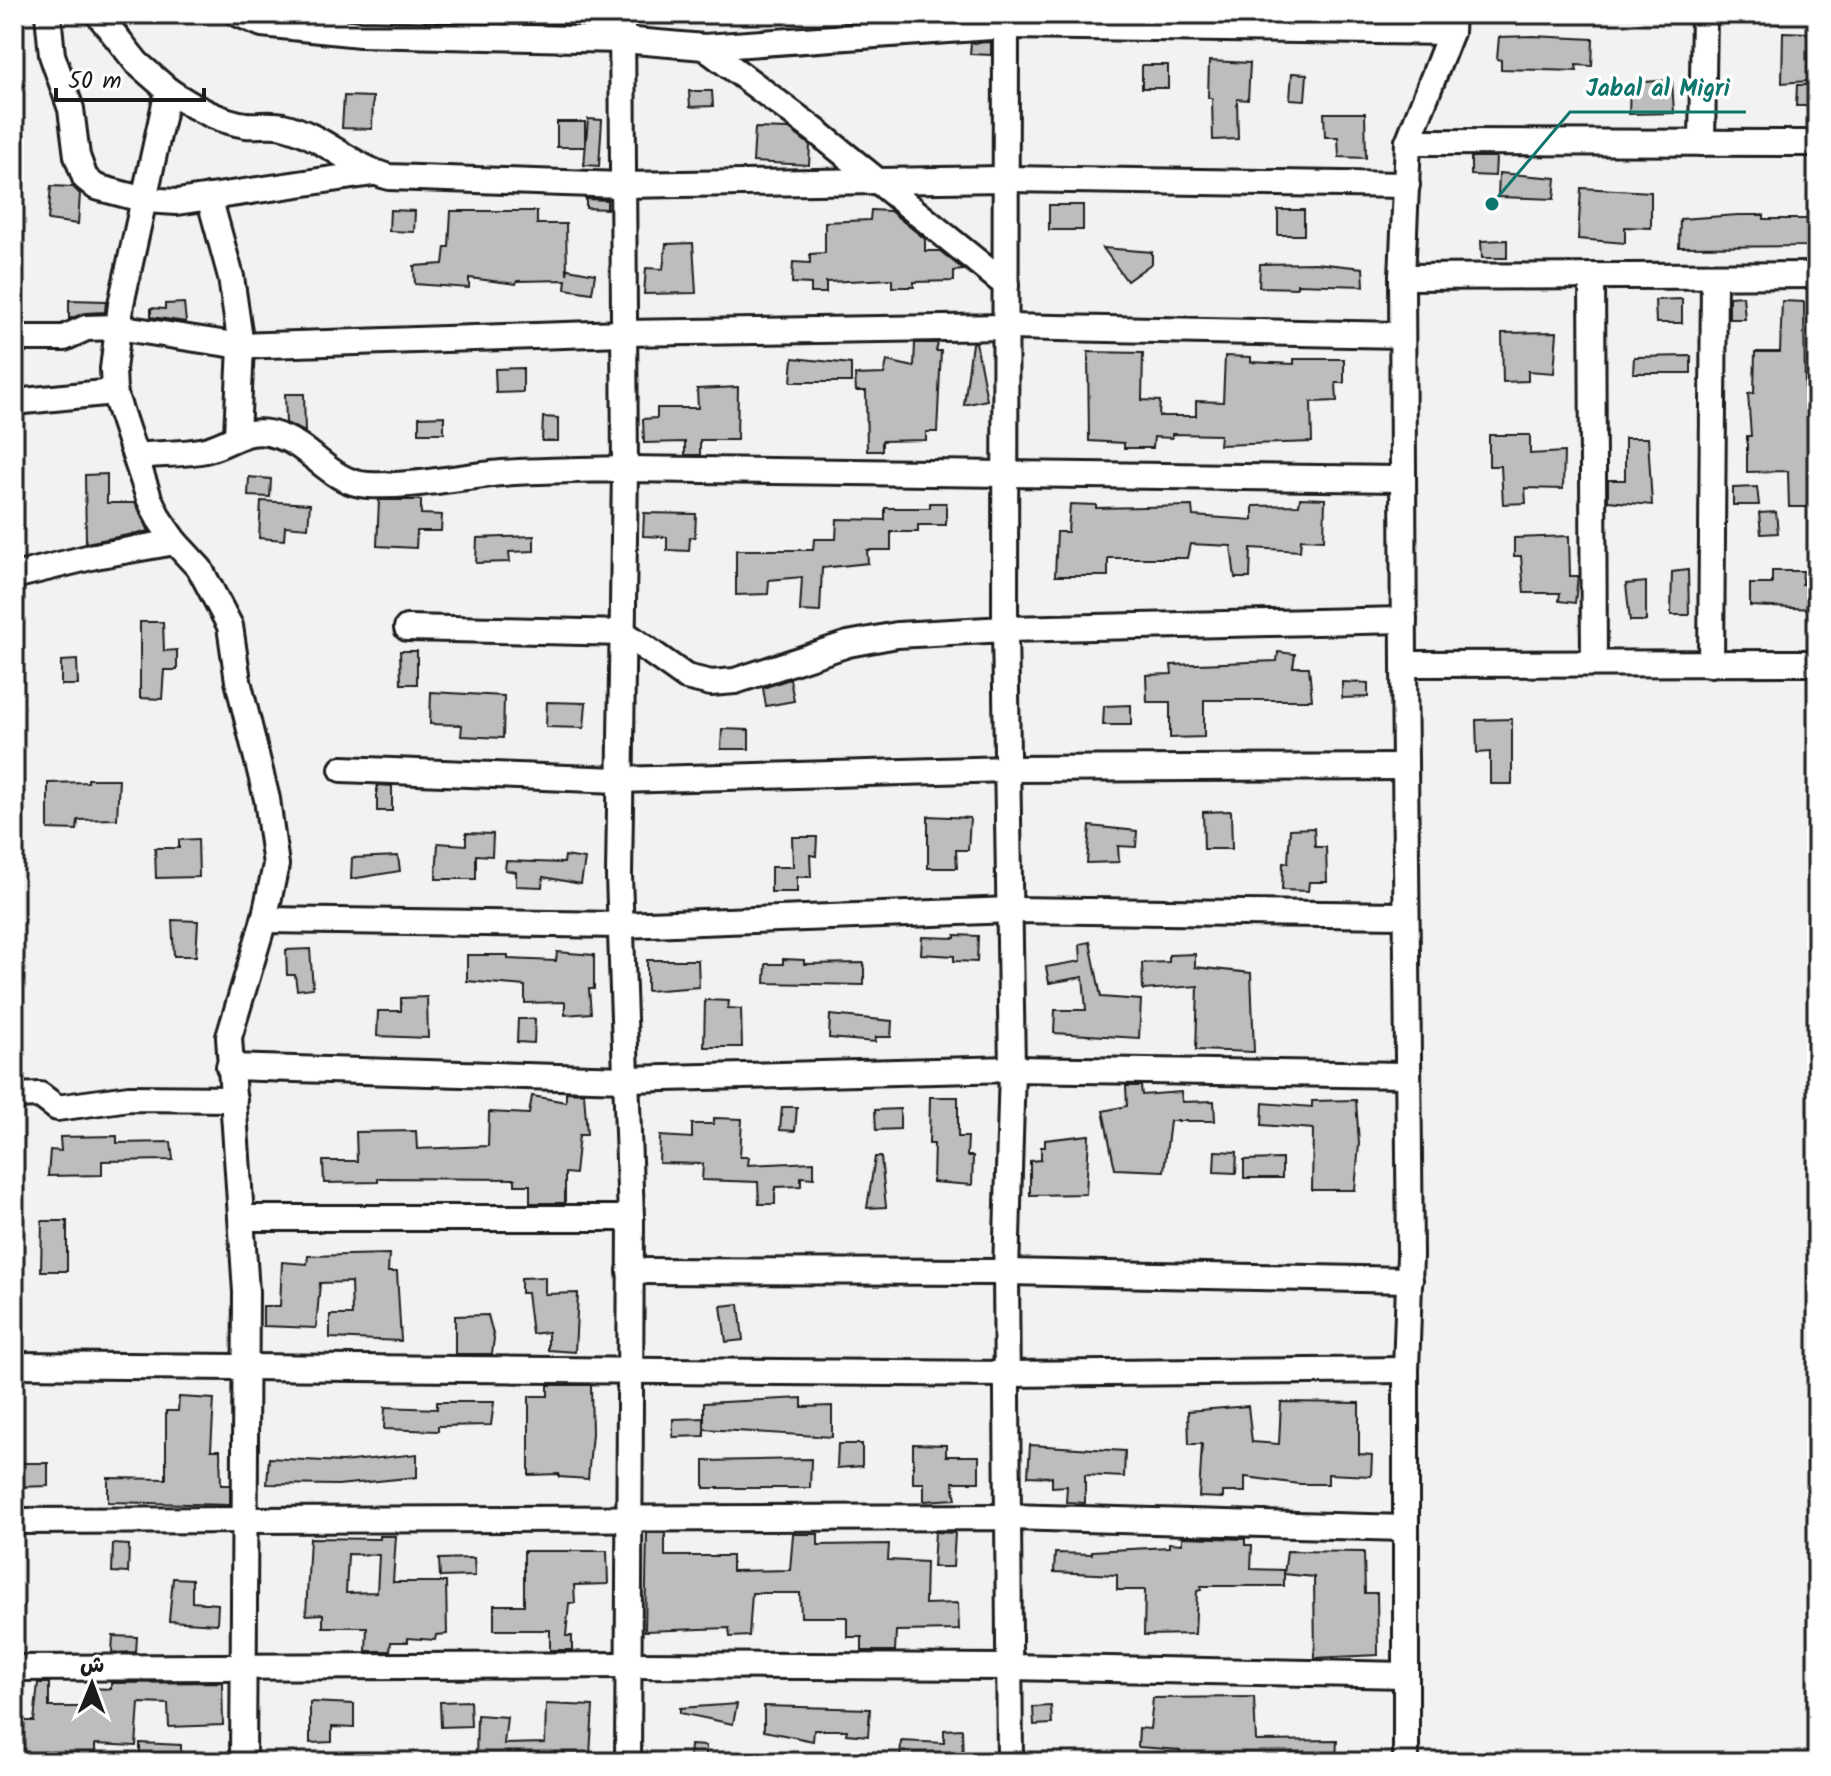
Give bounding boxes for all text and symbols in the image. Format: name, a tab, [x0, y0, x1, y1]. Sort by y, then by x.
scale bar	[56, 52, 204, 102]
text: 50 m	[68, 62, 122, 101]
callout: Jabal al Migri	[1570, 64, 1746, 112]
text: Jabal al Migri	[1586, 70, 1731, 109]
north arrow	[52, 1644, 132, 1724]
text: ش	[80, 1649, 105, 1684]

